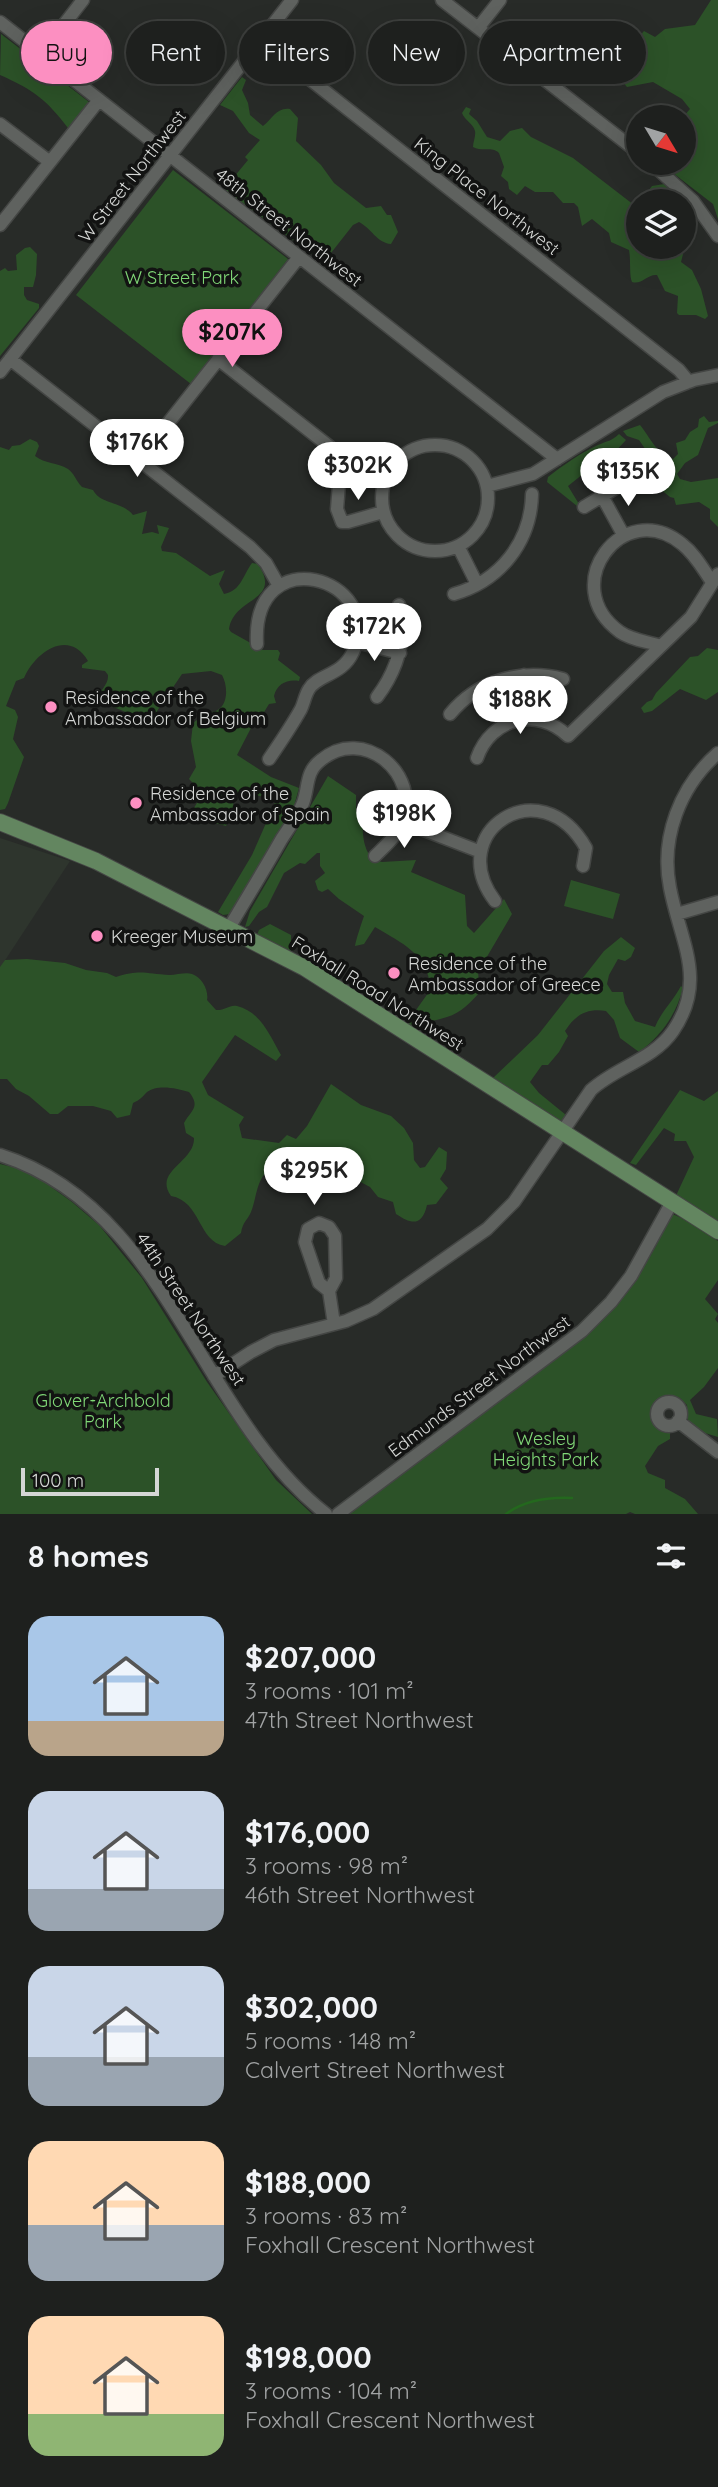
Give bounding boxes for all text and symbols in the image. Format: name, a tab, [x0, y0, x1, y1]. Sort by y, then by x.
chip: Buy	[21, 21, 112, 84]
chip: Rent	[126, 21, 225, 84]
chip: Filters	[239, 21, 354, 84]
chip: New	[368, 21, 465, 84]
chip: Apartment	[479, 21, 646, 84]
street label: W Street Northwest	[73, 105, 191, 247]
north arrow	[626, 105, 696, 175]
map controls	[626, 105, 696, 259]
street label: King Place Northwest	[410, 132, 564, 260]
street label: 48th Street Northwest	[211, 163, 367, 291]
button: layers	[626, 189, 696, 259]
park label: W Street Park	[125, 266, 239, 289]
pin: $207K	[183, 310, 281, 369]
text: $207K	[198, 317, 266, 346]
pin: $176K	[88, 420, 186, 479]
text: $176K	[106, 427, 168, 456]
pin: $302K	[309, 442, 407, 502]
pin: $135K	[579, 448, 677, 508]
text: $302K	[324, 450, 392, 479]
text: $135K	[596, 456, 660, 485]
pin: $172K	[325, 604, 423, 663]
text: $172K	[342, 611, 406, 640]
pin: $188K	[471, 676, 569, 736]
text: $188K	[489, 684, 551, 713]
place label: Residence of the Ambassador of Belgium	[65, 686, 266, 730]
marker: Residence of the Ambassador of Belgium	[43, 699, 59, 715]
place label: Residence of the Ambassador of Spain	[150, 782, 330, 826]
pin: $198K	[355, 790, 453, 850]
marker: Residence of the Ambassador of Spain	[128, 795, 144, 811]
text: $198K	[372, 798, 436, 827]
place label: Kreeger Museum	[111, 925, 253, 948]
marker: Kreeger Museum	[89, 928, 105, 944]
street label: Foxhall Road Northwest	[288, 931, 468, 1055]
place label: Residence of the Ambassador of Greece	[408, 952, 601, 996]
marker: Residence of the Ambassador of Greece	[386, 965, 402, 981]
pin: $295K	[265, 1148, 363, 1207]
text: $295K	[280, 1155, 348, 1184]
street label: 44th Street Northwest	[131, 1228, 251, 1390]
street label: Edmunds Street Northwest	[383, 1310, 575, 1462]
park label: Glover-Archbold Park	[35, 1389, 171, 1433]
park label: Wesley Heights Park	[493, 1427, 599, 1471]
scale bar	[21, 1465, 159, 1497]
text: 100 m	[32, 1468, 84, 1492]
text: 8 homes	[28, 1537, 149, 1575]
icon: filters	[652, 1537, 690, 1575]
text: $207,000	[245, 1638, 376, 1676]
icon: home	[84, 1644, 168, 1728]
text: 3 rooms · 101 m²	[245, 1676, 414, 1705]
text: 47th Street Northwest	[245, 1705, 474, 1734]
text: $176,000	[245, 1813, 370, 1851]
icon: home	[84, 1819, 168, 1903]
text: 3 rooms · 98 m²	[245, 1851, 408, 1880]
text: 46th Street Northwest	[245, 1880, 475, 1909]
text: $302,000	[245, 1988, 378, 2026]
icon: home	[84, 1994, 168, 2078]
text: 5 rooms · 148 m²	[245, 2026, 416, 2055]
text: Calvert Street Northwest	[245, 2055, 505, 2084]
text: $188,000	[245, 2163, 371, 2201]
icon: home	[84, 2169, 168, 2253]
text: 3 rooms · 83 m²	[245, 2201, 407, 2230]
text: Foxhall Crescent Northwest	[245, 2230, 535, 2259]
text: $198,000	[245, 2338, 372, 2376]
icon: home	[84, 2344, 168, 2428]
text: 3 rooms · 104 m²	[245, 2376, 417, 2405]
text: Foxhall Crescent Northwest	[245, 2405, 535, 2434]

